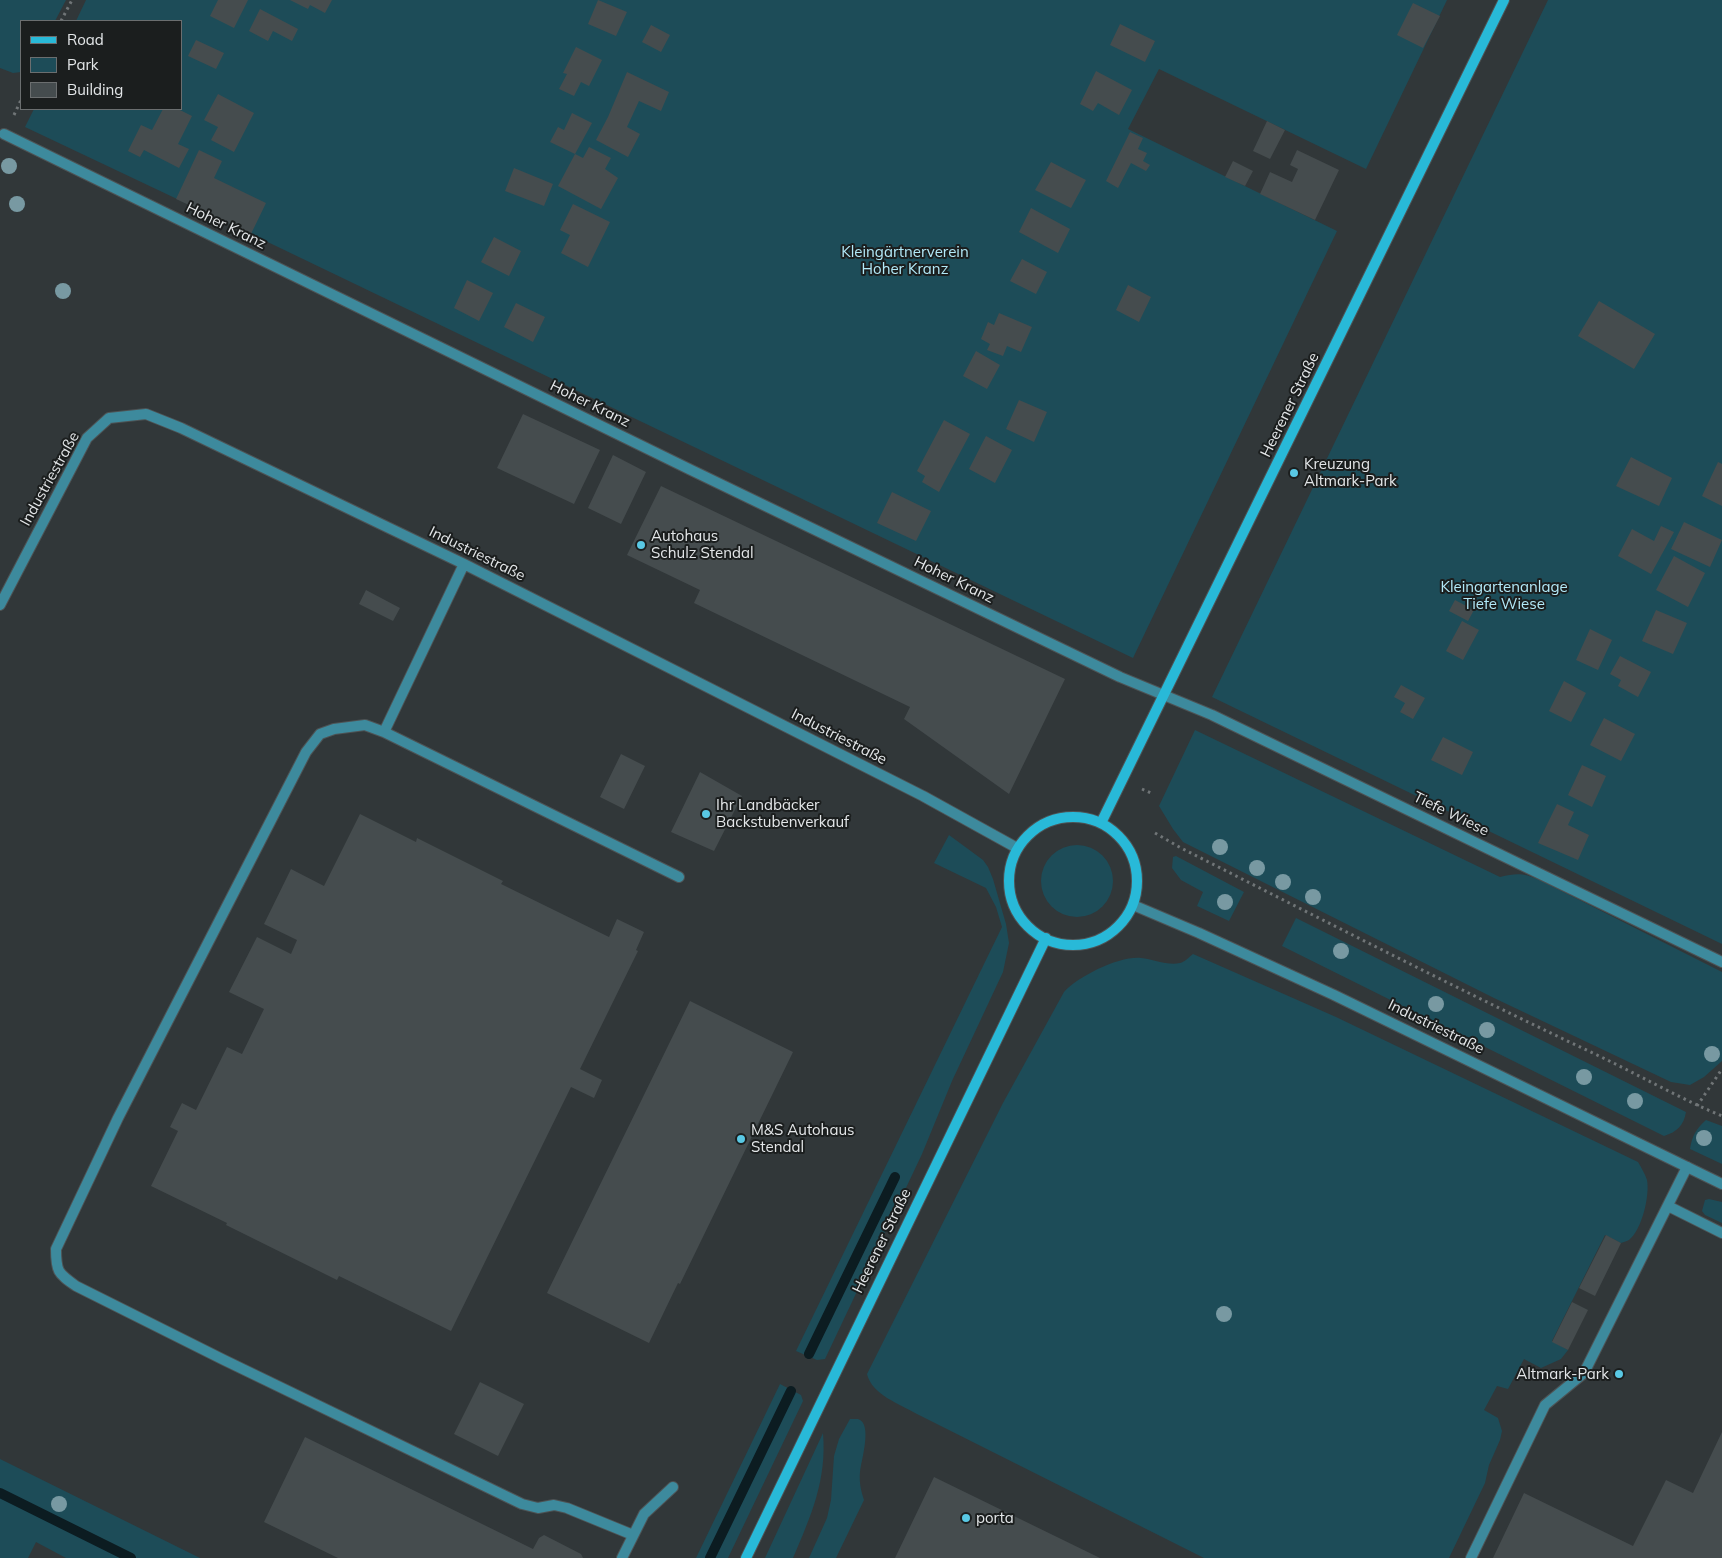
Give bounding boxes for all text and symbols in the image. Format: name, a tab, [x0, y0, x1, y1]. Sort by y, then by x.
legend	[20, 20, 182, 110]
text: Road	[67, 30, 104, 49]
text: Park	[67, 55, 99, 74]
text: Building	[67, 80, 123, 99]
street label: Hoher Kranz	[183, 199, 269, 253]
park label: Kleingärtnerverein Hoher Kranz	[841, 243, 969, 278]
street label: Heerener Straße	[1257, 350, 1323, 460]
street label: Hoher Kranz	[547, 377, 633, 431]
street label: Industriestraße	[17, 429, 83, 529]
place label: Kreuzung Altmark-Park	[1304, 455, 1397, 490]
marker: Kreuzung Altmark-Park	[1288, 467, 1300, 479]
street label: Industriestraße	[426, 523, 528, 585]
place label: Autohaus Schulz Stendal	[651, 527, 753, 562]
marker: Autohaus Schulz Stendal	[635, 539, 647, 551]
street label: Hoher Kranz	[911, 553, 997, 607]
park label: Kleingartenanlage Tiefe Wiese	[1440, 578, 1568, 613]
street label: Industriestraße	[788, 705, 890, 769]
street label: Tiefe Wiese	[1410, 788, 1492, 840]
place label: Ihr Landbäcker Backstubenverkauf	[716, 796, 849, 831]
marker: Ihr Landbäcker Backstubenverkauf	[700, 808, 712, 820]
street label: Industriestraße	[1385, 996, 1487, 1058]
place label: M&S Autohaus Stendal	[751, 1121, 854, 1156]
marker: M&S Autohaus Stendal	[735, 1133, 747, 1145]
street label: Heerener Straße	[849, 1186, 915, 1296]
place label: Altmark-Park	[1516, 1365, 1609, 1383]
marker: Altmark-Park	[1613, 1368, 1625, 1380]
place label: porta	[976, 1509, 1014, 1527]
marker: porta	[960, 1512, 972, 1524]

